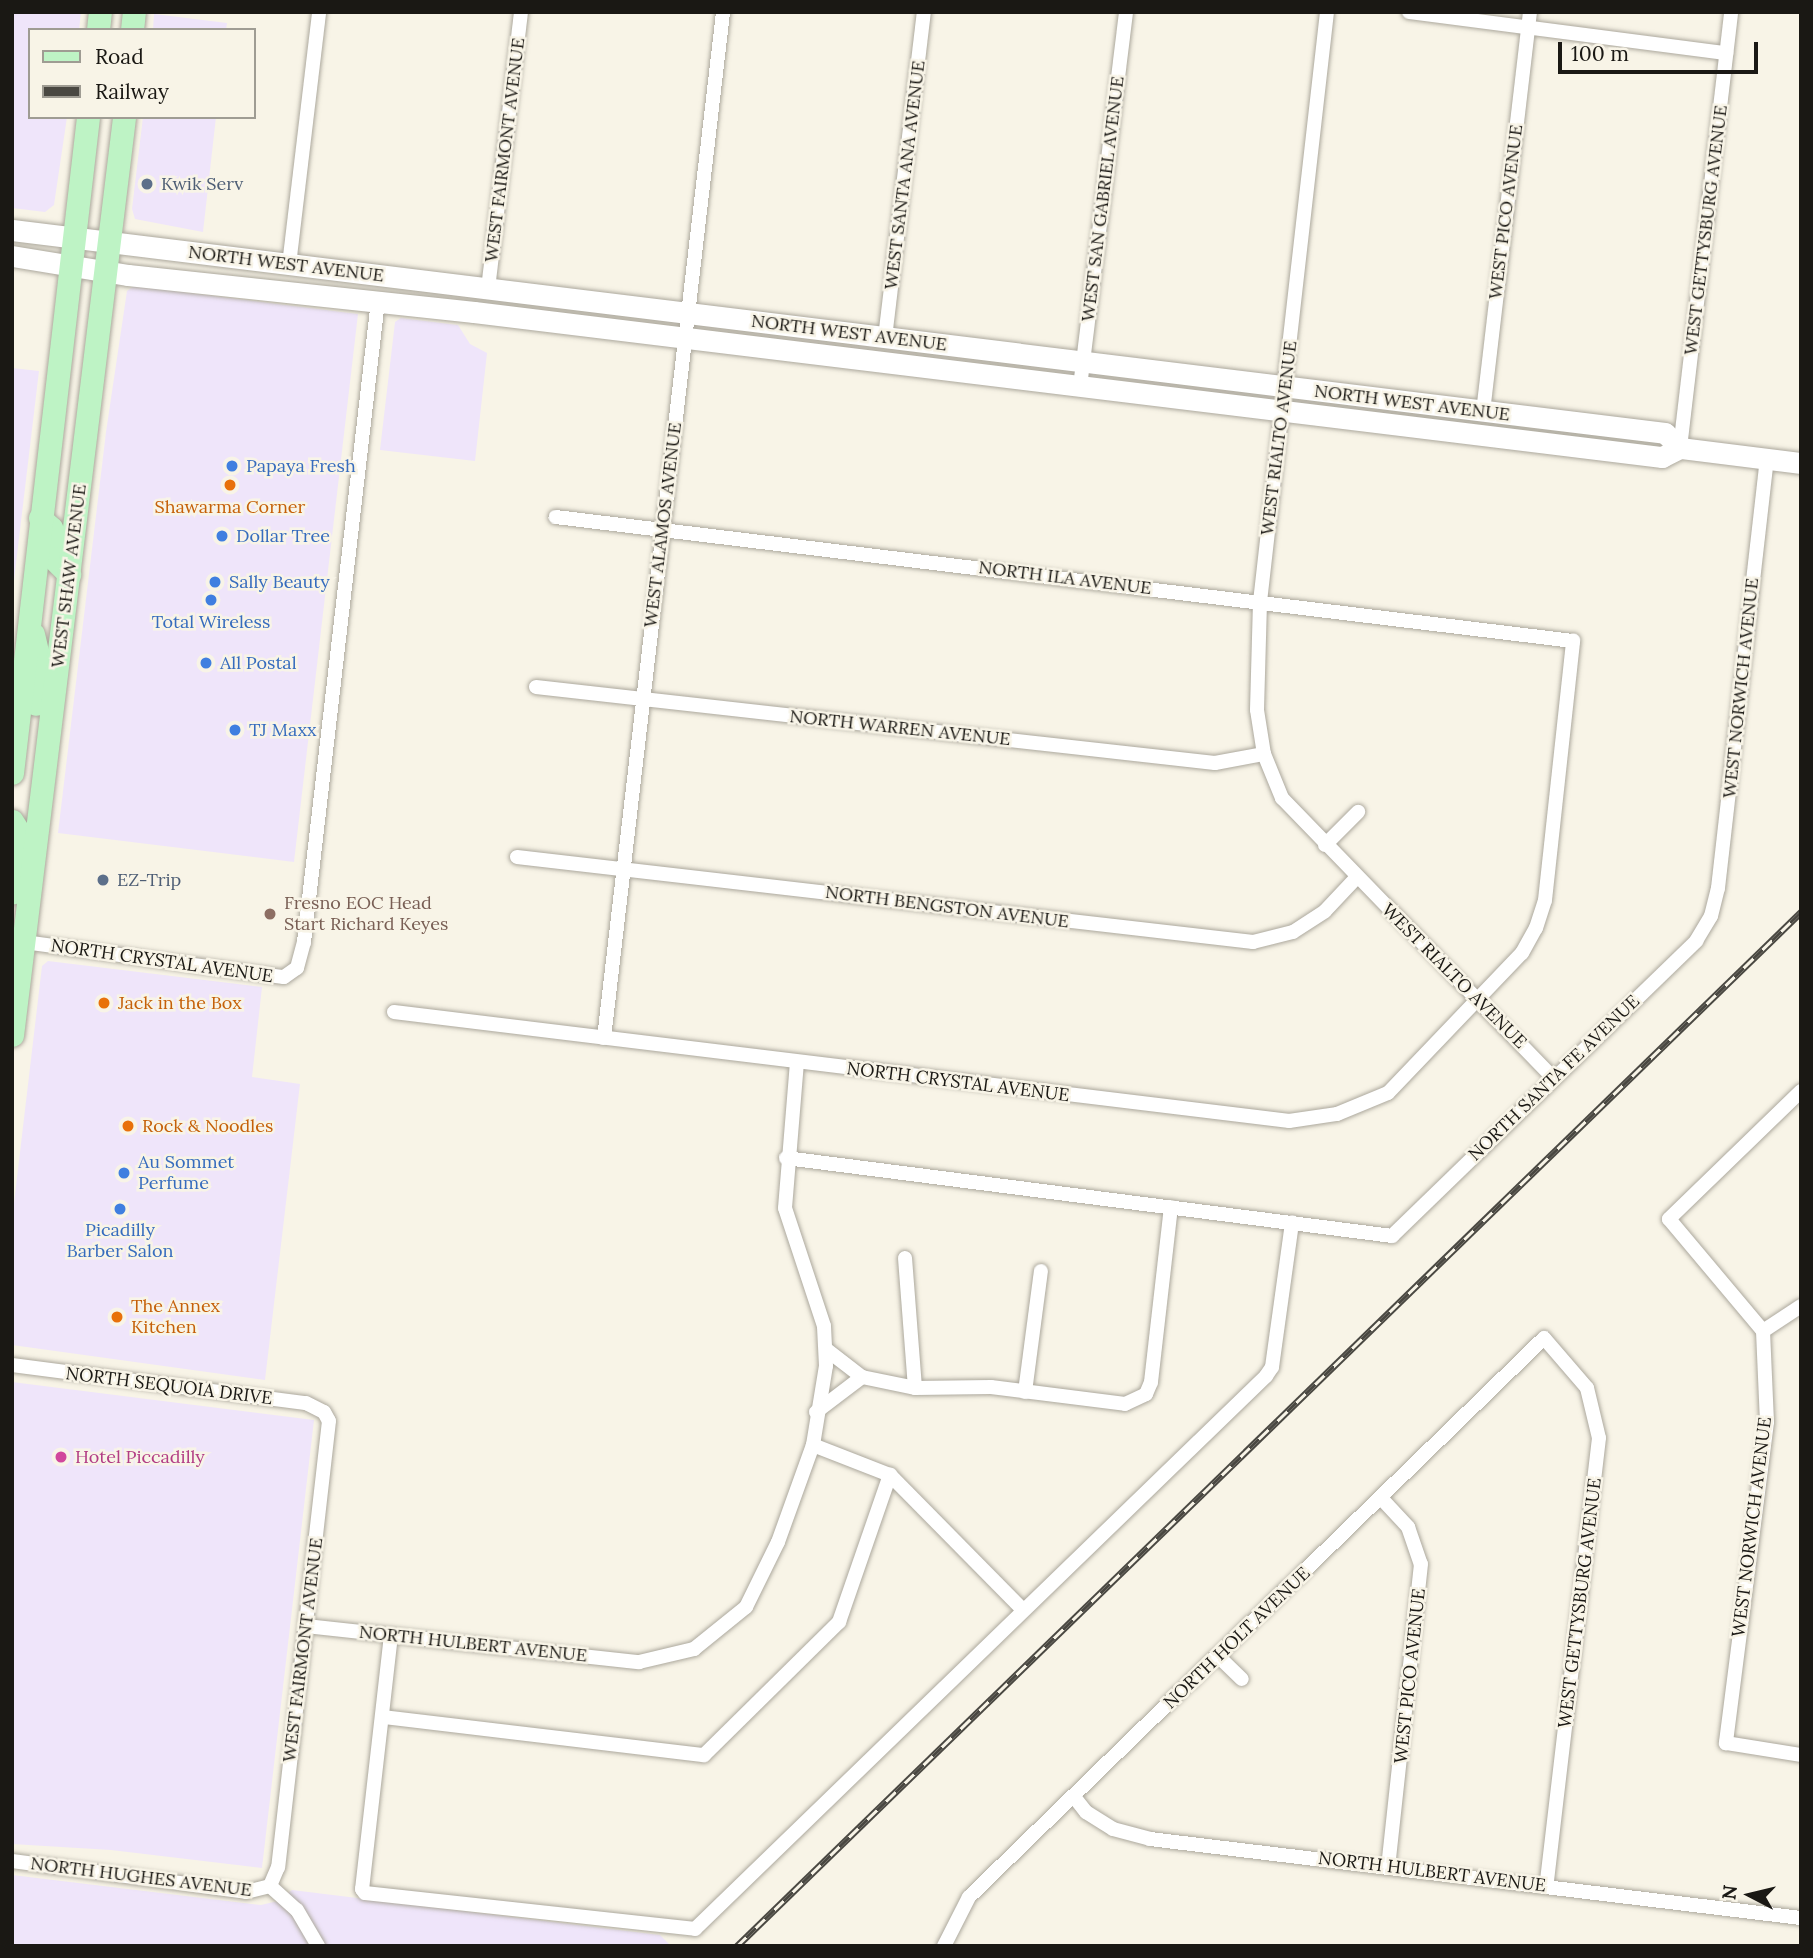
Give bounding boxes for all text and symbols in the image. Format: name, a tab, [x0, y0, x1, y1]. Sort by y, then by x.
legend	[28, 28, 256, 119]
scale bar	[1561, 28, 1760, 72]
street label: WEST FAIRMONT AVENUE	[481, 37, 529, 263]
text: 100 m	[1571, 40, 1629, 67]
text: Road	[95, 43, 144, 70]
street label: WEST SANTA ANA AVENUE	[880, 59, 930, 291]
street label: WEST SAN GABRIEL AVENUE	[1077, 75, 1129, 323]
text: Railway	[95, 78, 169, 105]
street label: WEST GETTYSBURG AVENUE	[1680, 104, 1732, 356]
street label: WEST PICO AVENUE	[1485, 123, 1527, 301]
place label: Kwik Serv	[161, 173, 243, 195]
marker: Kwik Serv	[139, 176, 155, 192]
street label: NORTH WEST AVENUE	[187, 241, 385, 287]
street label: NORTH WEST AVENUE	[750, 310, 948, 356]
street label: WEST RIALTO AVENUE	[1256, 339, 1302, 537]
street label: NORTH WEST AVENUE	[1313, 380, 1511, 426]
street label: WEST ALAMOS AVENUE	[640, 421, 686, 629]
place label: Papaya Fresh	[246, 455, 356, 477]
marker: Papaya Fresh	[224, 458, 240, 474]
marker: Shawarma Corner	[222, 477, 238, 493]
street label: WEST SHAW AVENUE	[47, 483, 91, 669]
place label: Shawarma Corner	[155, 496, 305, 518]
place label: Dollar Tree	[236, 525, 330, 547]
marker: Dollar Tree	[214, 528, 230, 544]
street label: NORTH ILA AVENUE	[977, 557, 1153, 599]
place label: Sally Beauty	[229, 571, 330, 593]
marker: Sally Beauty	[207, 574, 223, 590]
street label: WEST NORWICH AVENUE	[1719, 577, 1763, 799]
marker: Total Wireless	[203, 592, 219, 608]
place label: Total Wireless	[152, 611, 270, 633]
place label: All Postal	[220, 652, 297, 674]
marker: All Postal	[198, 655, 214, 671]
street label: NORTH WARREN AVENUE	[789, 706, 1011, 750]
place label: TJ Maxx	[249, 719, 316, 741]
marker: TJ Maxx	[227, 722, 243, 738]
place label: EZ-Trip	[117, 869, 181, 891]
marker: EZ-Trip	[95, 872, 111, 888]
street label: NORTH BENGSTON AVENUE	[824, 881, 1070, 933]
place label: Fresno EOC Head Start Richard Keyes	[284, 893, 448, 936]
street label: WEST RIALTO AVENUE	[1377, 899, 1531, 1053]
marker: Fresno EOC Head Start Richard Keyes	[262, 906, 278, 922]
street label: NORTH CRYSTAL AVENUE	[50, 935, 274, 987]
street label: NORTH SANTA FE AVENUE	[1464, 991, 1644, 1165]
place label: Jack in the Box	[118, 992, 242, 1014]
marker: Jack in the Box	[96, 995, 112, 1011]
street label: NORTH CRYSTAL AVENUE	[845, 1058, 1071, 1106]
place label: Rock & Noodles	[142, 1115, 273, 1137]
marker: Rock & Noodles	[120, 1118, 136, 1134]
place label: Au Sommet Perfume	[138, 1152, 234, 1194]
marker: Au Sommet Perfume	[116, 1165, 132, 1181]
marker: Picadilly Barber Salon	[112, 1201, 128, 1217]
place label: Picadilly Barber Salon	[67, 1220, 173, 1262]
place label: The Annex Kitchen	[131, 1296, 220, 1338]
marker: The Annex Kitchen	[109, 1309, 125, 1325]
street label: NORTH SEQUOIA DRIVE	[64, 1363, 274, 1409]
street label: WEST NORWICH AVENUE	[1728, 1416, 1776, 1638]
place label: Hotel Piccadilly	[75, 1446, 205, 1468]
marker: Hotel Piccadilly	[53, 1449, 69, 1465]
street label: WEST GETTYSBURG AVENUE	[1554, 1477, 1606, 1729]
street label: WEST FAIRMONT AVENUE	[279, 1537, 327, 1763]
street label: NORTH HOLT AVENUE	[1159, 1563, 1315, 1713]
street label: WEST PICO AVENUE	[1390, 1587, 1430, 1765]
street label: NORTH HULBERT AVENUE	[358, 1621, 588, 1667]
street label: NORTH HULBERT AVENUE	[1317, 1847, 1547, 1897]
street label: NORTH HUGHES AVENUE	[29, 1853, 253, 1901]
north arrow	[1715, 1860, 1785, 1930]
text: N	[1716, 1884, 1742, 1901]

